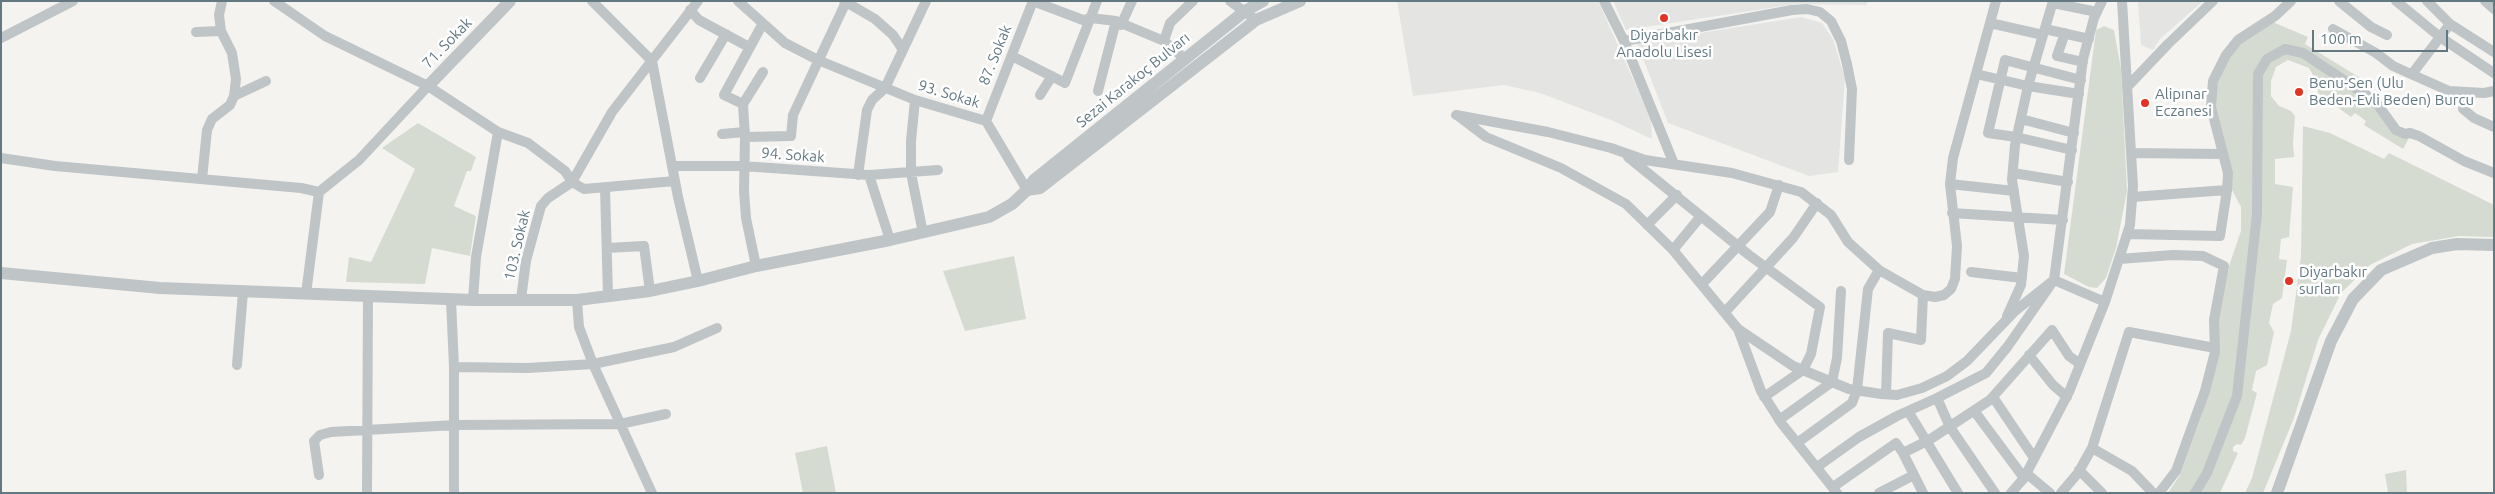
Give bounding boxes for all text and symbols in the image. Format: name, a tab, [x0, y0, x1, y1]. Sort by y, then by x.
marker: Diyarbakır Anadolu Lisesi	[1658, 12, 1670, 24]
street label: 71. Sokak	[418, 14, 476, 72]
scale bar	[2315, 20, 2451, 52]
street label: 87. Sokak	[975, 22, 1015, 88]
place label: Diyarbakır Anadolu Lisesi	[1616, 26, 1712, 61]
street label: Sezai Karakoç Bulvarı	[1073, 29, 1193, 131]
text: 100 m	[2320, 30, 2362, 47]
place label: Benu-Sen (Ulu Beden-Evli Beden) Burcu	[2309, 74, 2474, 109]
street label: 93. Sokak	[916, 76, 982, 112]
place label: Alipınar Eczanesi	[2155, 85, 2212, 120]
marker: Benu-Sen (Ulu Beden-Evli Beden) Burcu	[2293, 86, 2305, 98]
marker: Alipınar Eczanesi	[2139, 97, 2151, 109]
street label: 94. Sokak	[761, 144, 825, 166]
street label: 103. Sokak	[500, 208, 534, 282]
place label: Diyarbakır surları	[2299, 263, 2367, 298]
marker: Diyarbakır surları	[2283, 275, 2295, 287]

